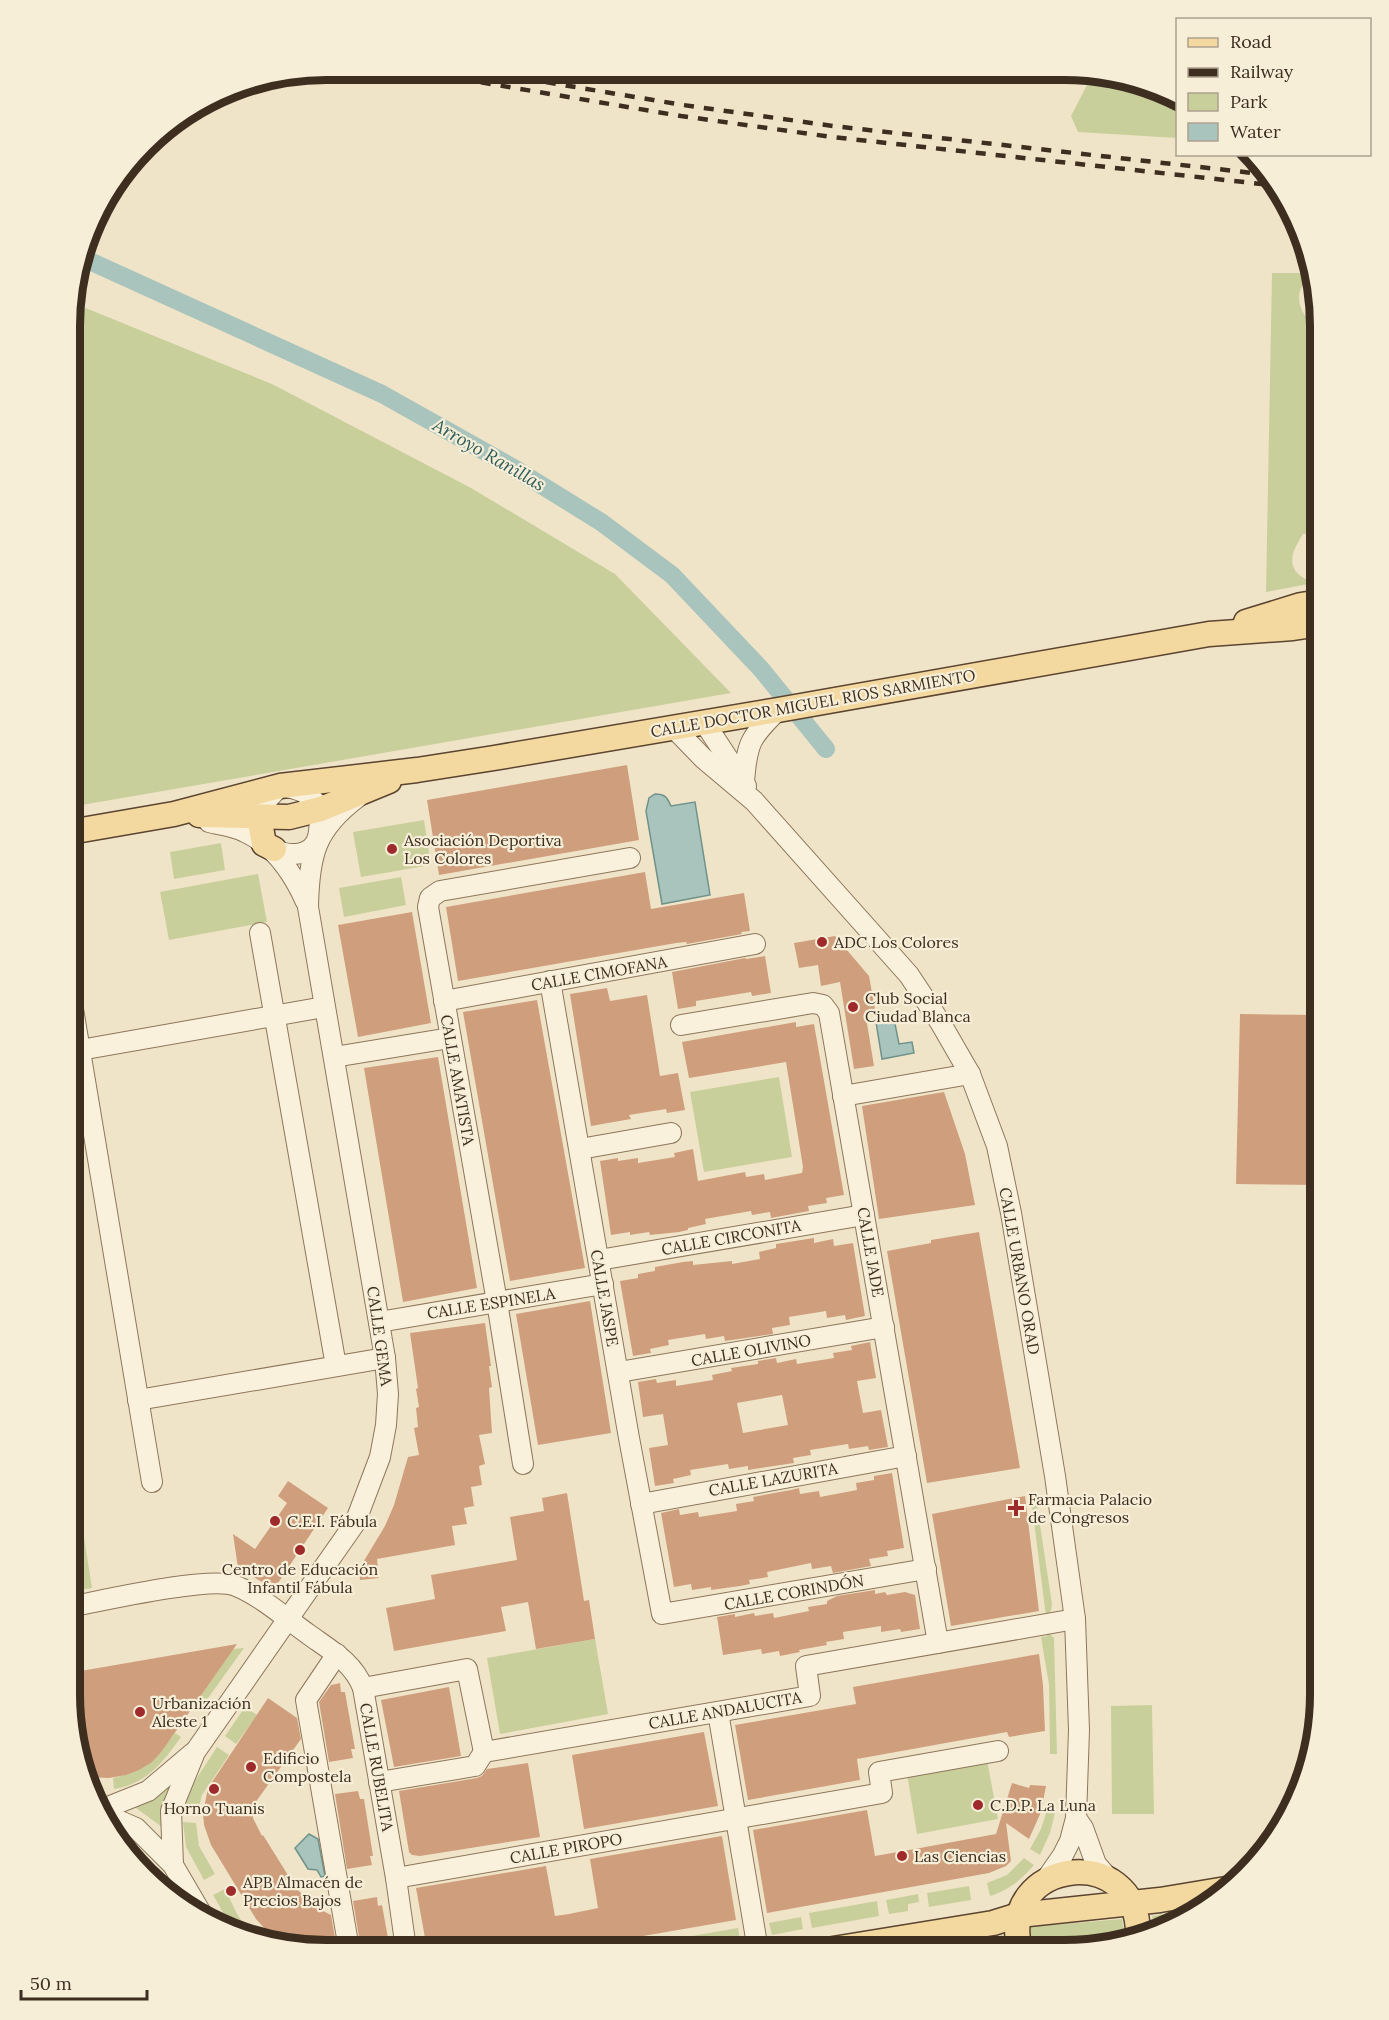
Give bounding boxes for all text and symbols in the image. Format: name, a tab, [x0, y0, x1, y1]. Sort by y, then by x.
legend	[1176, 18, 1371, 156]
text: Road	[1230, 30, 1272, 53]
text: Railway	[1230, 60, 1294, 83]
text: Park	[1230, 90, 1268, 113]
text: Water	[1230, 120, 1281, 143]
water label: Arroyo Ranillas	[428, 413, 550, 496]
street label: CALLE DOCTOR MIGUEL RIOS SARMIENTO	[649, 665, 977, 741]
place label: Asociación Deportiva Los Colores	[403, 830, 562, 868]
marker: Asociación Deportiva Los Colores	[385, 842, 399, 856]
place label: ADC Los Colores	[833, 932, 959, 952]
marker: ADC Los Colores	[815, 935, 829, 949]
street label: CALLE CIMOFANA	[529, 951, 670, 995]
place label: Club Social Ciudad Blanca	[865, 988, 971, 1026]
marker: Club Social Ciudad Blanca	[846, 1000, 860, 1014]
street label: CALLE AMATISTA	[437, 1013, 480, 1148]
street label: CALLE URBANO ORAD	[995, 1186, 1045, 1356]
street label: CALLE JADE	[853, 1205, 889, 1299]
street label: CALLE CIRCONITA	[660, 1215, 803, 1259]
street label: CALLE JASPE	[587, 1248, 623, 1348]
street label: CALLE ESPINELA	[426, 1283, 557, 1323]
street label: CALLE GEMA	[363, 1285, 397, 1388]
street label: CALLE OLIVINO	[689, 1330, 813, 1370]
street label: CALLE LAZURITA	[707, 1458, 840, 1500]
place label: Farmacia Palacio de Congresos	[1028, 1489, 1152, 1527]
marker: Farmacia Palacio de Congresos	[1009, 1501, 1023, 1515]
place label: C.E.I. Fábula	[287, 1511, 377, 1531]
marker: C.E.I. Fábula	[268, 1514, 282, 1528]
marker: Centro de Educación Infantil Fábula	[293, 1543, 307, 1557]
place label: Centro de Educación Infantil Fábula	[222, 1559, 378, 1597]
street label: CALLE CORINDÓN	[722, 1570, 866, 1614]
street label: CALLE ANDALUCITA	[647, 1687, 804, 1733]
place label: Urbanización Aleste 1	[151, 1693, 251, 1731]
street label: CALLE RUBELITA	[356, 1701, 398, 1834]
marker: Urbanización Aleste 1	[133, 1705, 147, 1719]
place label: Edificio Compostela	[263, 1748, 352, 1786]
marker: Edificio Compostela	[244, 1760, 258, 1774]
marker: Horno Tuanis	[207, 1782, 221, 1796]
place label: C.D.P. La Luna	[990, 1795, 1096, 1815]
place label: Horno Tuanis	[163, 1798, 265, 1818]
marker: C.D.P. La Luna	[971, 1798, 985, 1812]
street label: CALLE PIROPO	[508, 1828, 624, 1868]
place label: Las Ciencias	[914, 1846, 1006, 1866]
marker: Las Ciencias	[895, 1849, 909, 1863]
place label: APB Almacén de Precios Bajos	[242, 1872, 363, 1910]
marker: APB Almacén de Precios Bajos	[224, 1884, 238, 1898]
scale bar	[21, 1963, 147, 2001]
text: 50 m	[30, 1972, 72, 1995]

